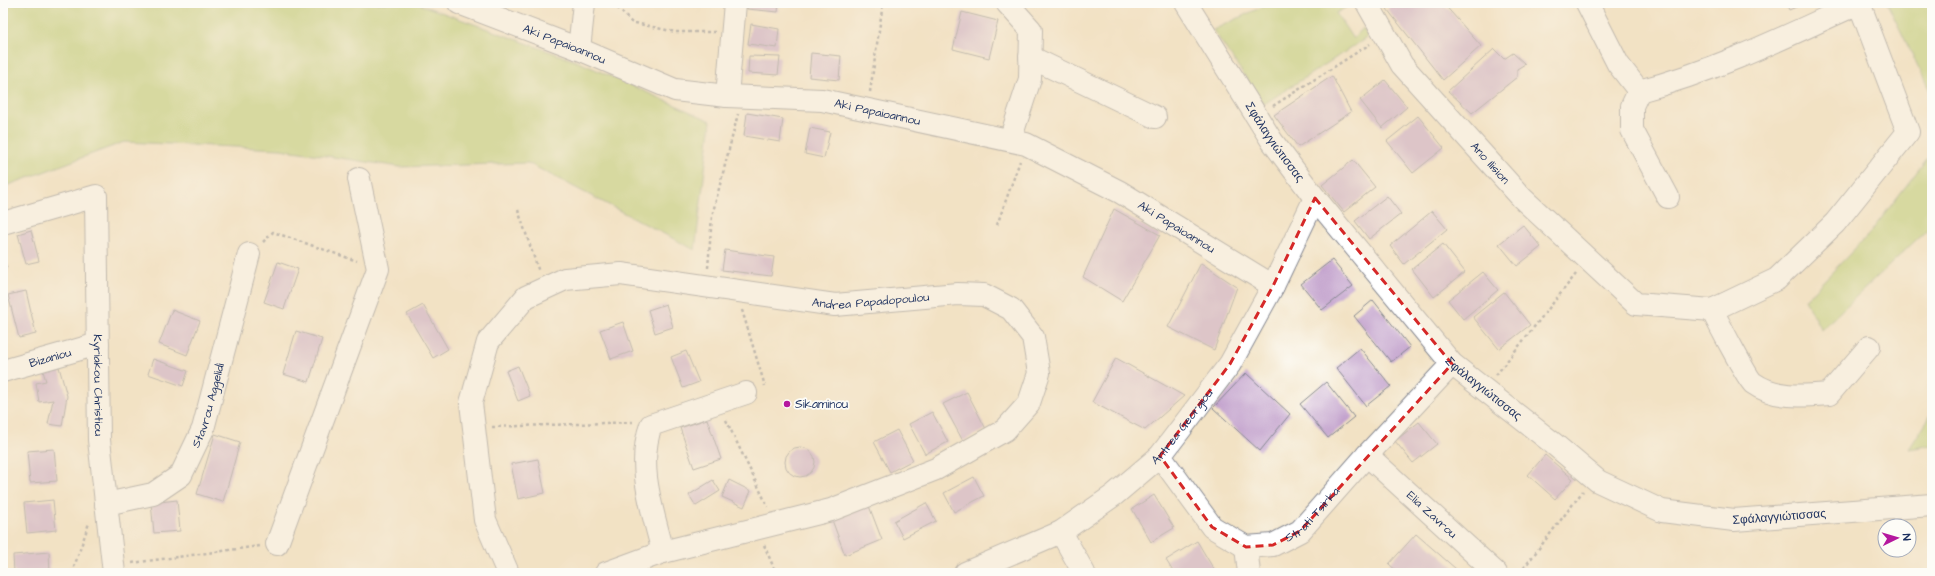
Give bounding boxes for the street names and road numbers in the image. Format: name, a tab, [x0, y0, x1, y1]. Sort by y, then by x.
street label: Aki Papaioannou	[520, 20, 608, 68]
street label: Aki Papaioannou	[833, 94, 922, 130]
street label: Σφάλαγγιώτισσας	[1241, 99, 1309, 186]
street label: Ano Ilision	[1467, 138, 1514, 188]
street label: Aki Papaioannou	[1135, 197, 1218, 257]
street label: Andrea Papadopoulou	[811, 288, 930, 314]
street label: Kyriakou Christiou	[88, 334, 107, 436]
street label: Bizaniou	[27, 344, 73, 372]
street label: Σφάλαγγιώτισσας	[1441, 353, 1526, 424]
street label: Stavrou Aggelidi	[187, 361, 229, 450]
street label: Antrea Georgiou	[1148, 385, 1217, 468]
street label: Strati Tsirka	[1282, 483, 1344, 546]
street label: Elia Zavrou	[1403, 487, 1461, 542]
street label: Σφάλαγγιώτισσας	[1732, 505, 1827, 529]

